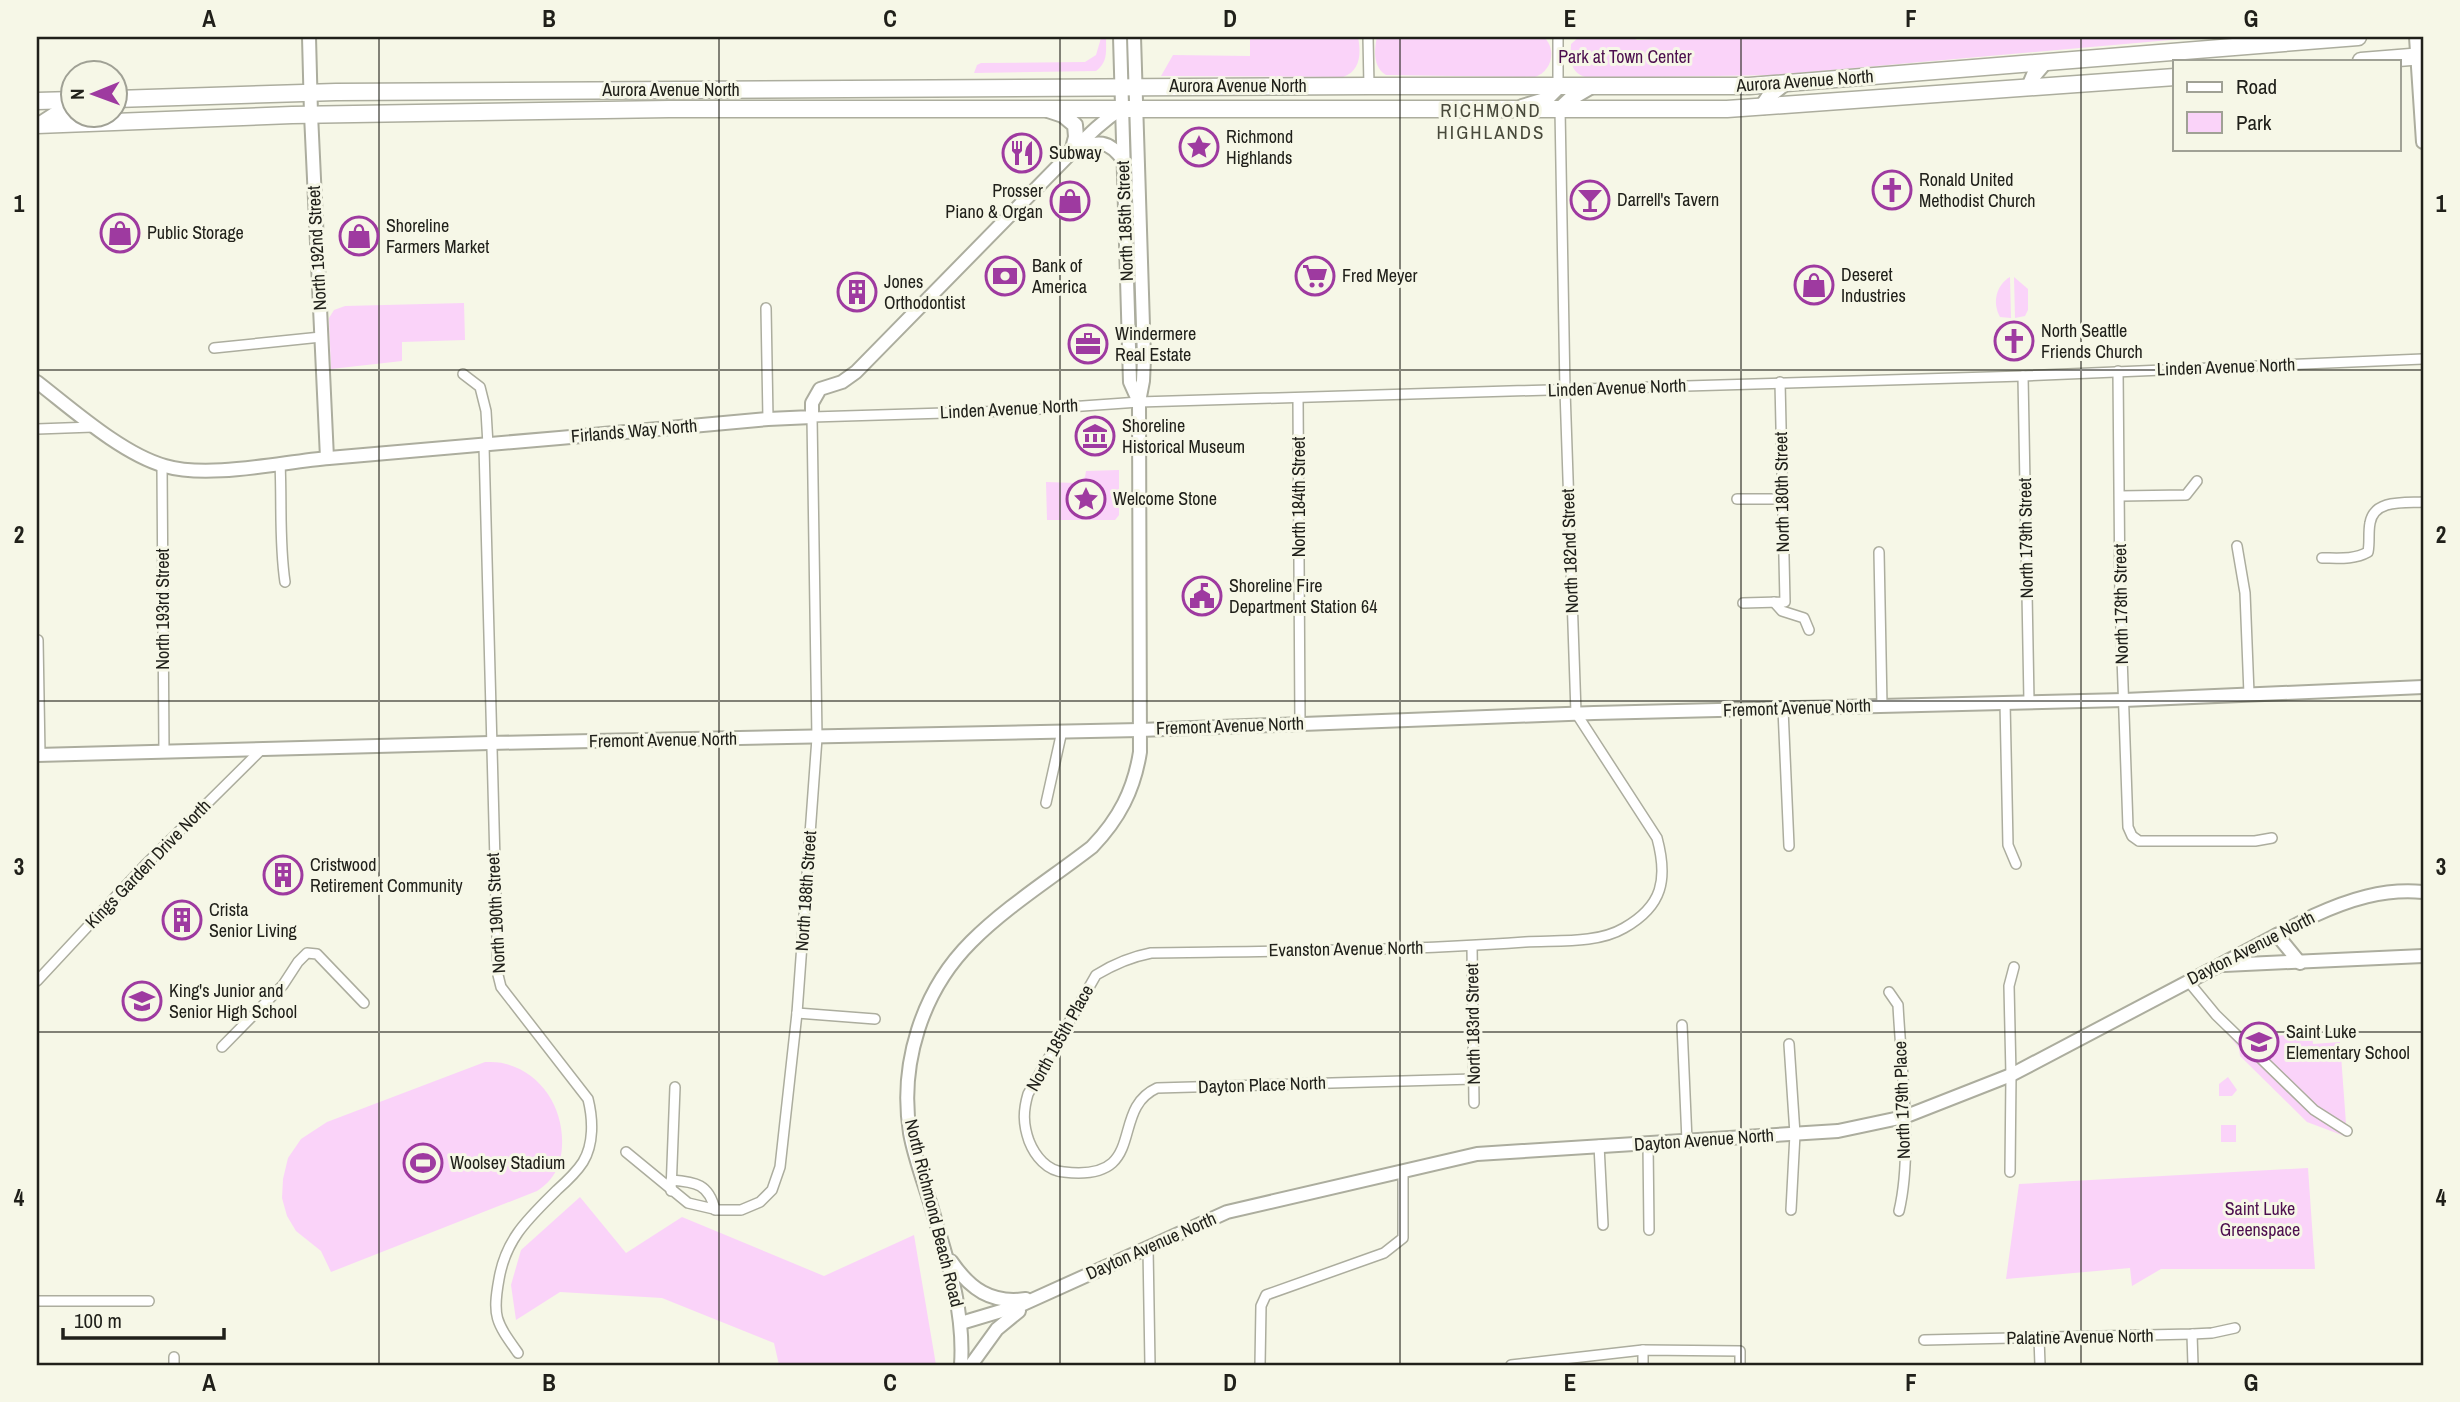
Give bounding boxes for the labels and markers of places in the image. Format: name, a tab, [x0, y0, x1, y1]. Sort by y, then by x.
place label: Richmond Highlands	[1226, 124, 1293, 170]
place icon: Richmond Highlands	[1178, 126, 1220, 168]
restaurant icon: Subway	[1001, 132, 1043, 174]
place label: Subway	[1049, 140, 1102, 165]
place label: Ronald United Methodist Church	[1919, 167, 2036, 213]
church icon: Ronald United Methodist Church	[1871, 169, 1913, 211]
place label: Prosser Piano & Organ	[945, 178, 1043, 224]
bar icon: Darrell's Tavern	[1569, 179, 1611, 221]
shop icon: Prosser Piano & Organ	[1049, 180, 1091, 222]
place label: Darrell's Tavern	[1617, 187, 1719, 212]
shop icon: Public Storage	[99, 212, 141, 254]
place label: Shoreline Farmers Market	[386, 213, 489, 259]
shop icon: Shoreline Farmers Market	[338, 215, 380, 257]
place label: Public Storage	[147, 220, 244, 245]
place label: Bank of America	[1031, 253, 1087, 299]
bank icon: Bank of America	[984, 255, 1026, 297]
supermarket icon: Fred Meyer	[1294, 255, 1336, 297]
place label: Deseret Industries	[1841, 262, 1906, 308]
place label: Fred Meyer	[1342, 263, 1418, 288]
shop icon: Deseret Industries	[1793, 264, 1835, 306]
place label: Jones Orthodontist	[884, 269, 965, 315]
building icon: Jones Orthodontist	[836, 271, 878, 313]
place label: North Seattle Friends Church	[2041, 318, 2143, 364]
church icon: North Seattle Friends Church	[1993, 320, 2035, 362]
place label: Windermere Real Estate	[1115, 321, 1196, 367]
office icon: Windermere Real Estate	[1067, 323, 1109, 365]
place label: Shoreline Historical Museum	[1122, 413, 1245, 459]
museum icon: Shoreline Historical Museum	[1074, 415, 1116, 457]
place icon: Welcome Stone	[1065, 478, 1107, 520]
place label: Welcome Stone	[1113, 486, 1217, 511]
place label: Shoreline Fire Department Station 64	[1229, 573, 1378, 619]
public building icon: Shoreline Fire Department Station 64	[1181, 575, 1223, 617]
place label: Cristwood Retirement Community	[310, 852, 463, 898]
building icon: Cristwood Retirement Community	[262, 854, 304, 896]
place label: Crista Senior Living	[209, 897, 298, 943]
building icon: Crista Senior Living	[161, 899, 203, 941]
place label: King's Junior and Senior High School	[169, 978, 297, 1024]
school or university icon: King's Junior and Senior High School	[121, 980, 163, 1022]
place label: Saint Luke Elementary School	[2286, 1019, 2410, 1065]
school or university icon: Saint Luke Elementary School	[2238, 1021, 2280, 1063]
sports icon: Woolsey Stadium	[402, 1142, 444, 1184]
place label: Woolsey Stadium	[450, 1150, 565, 1175]

